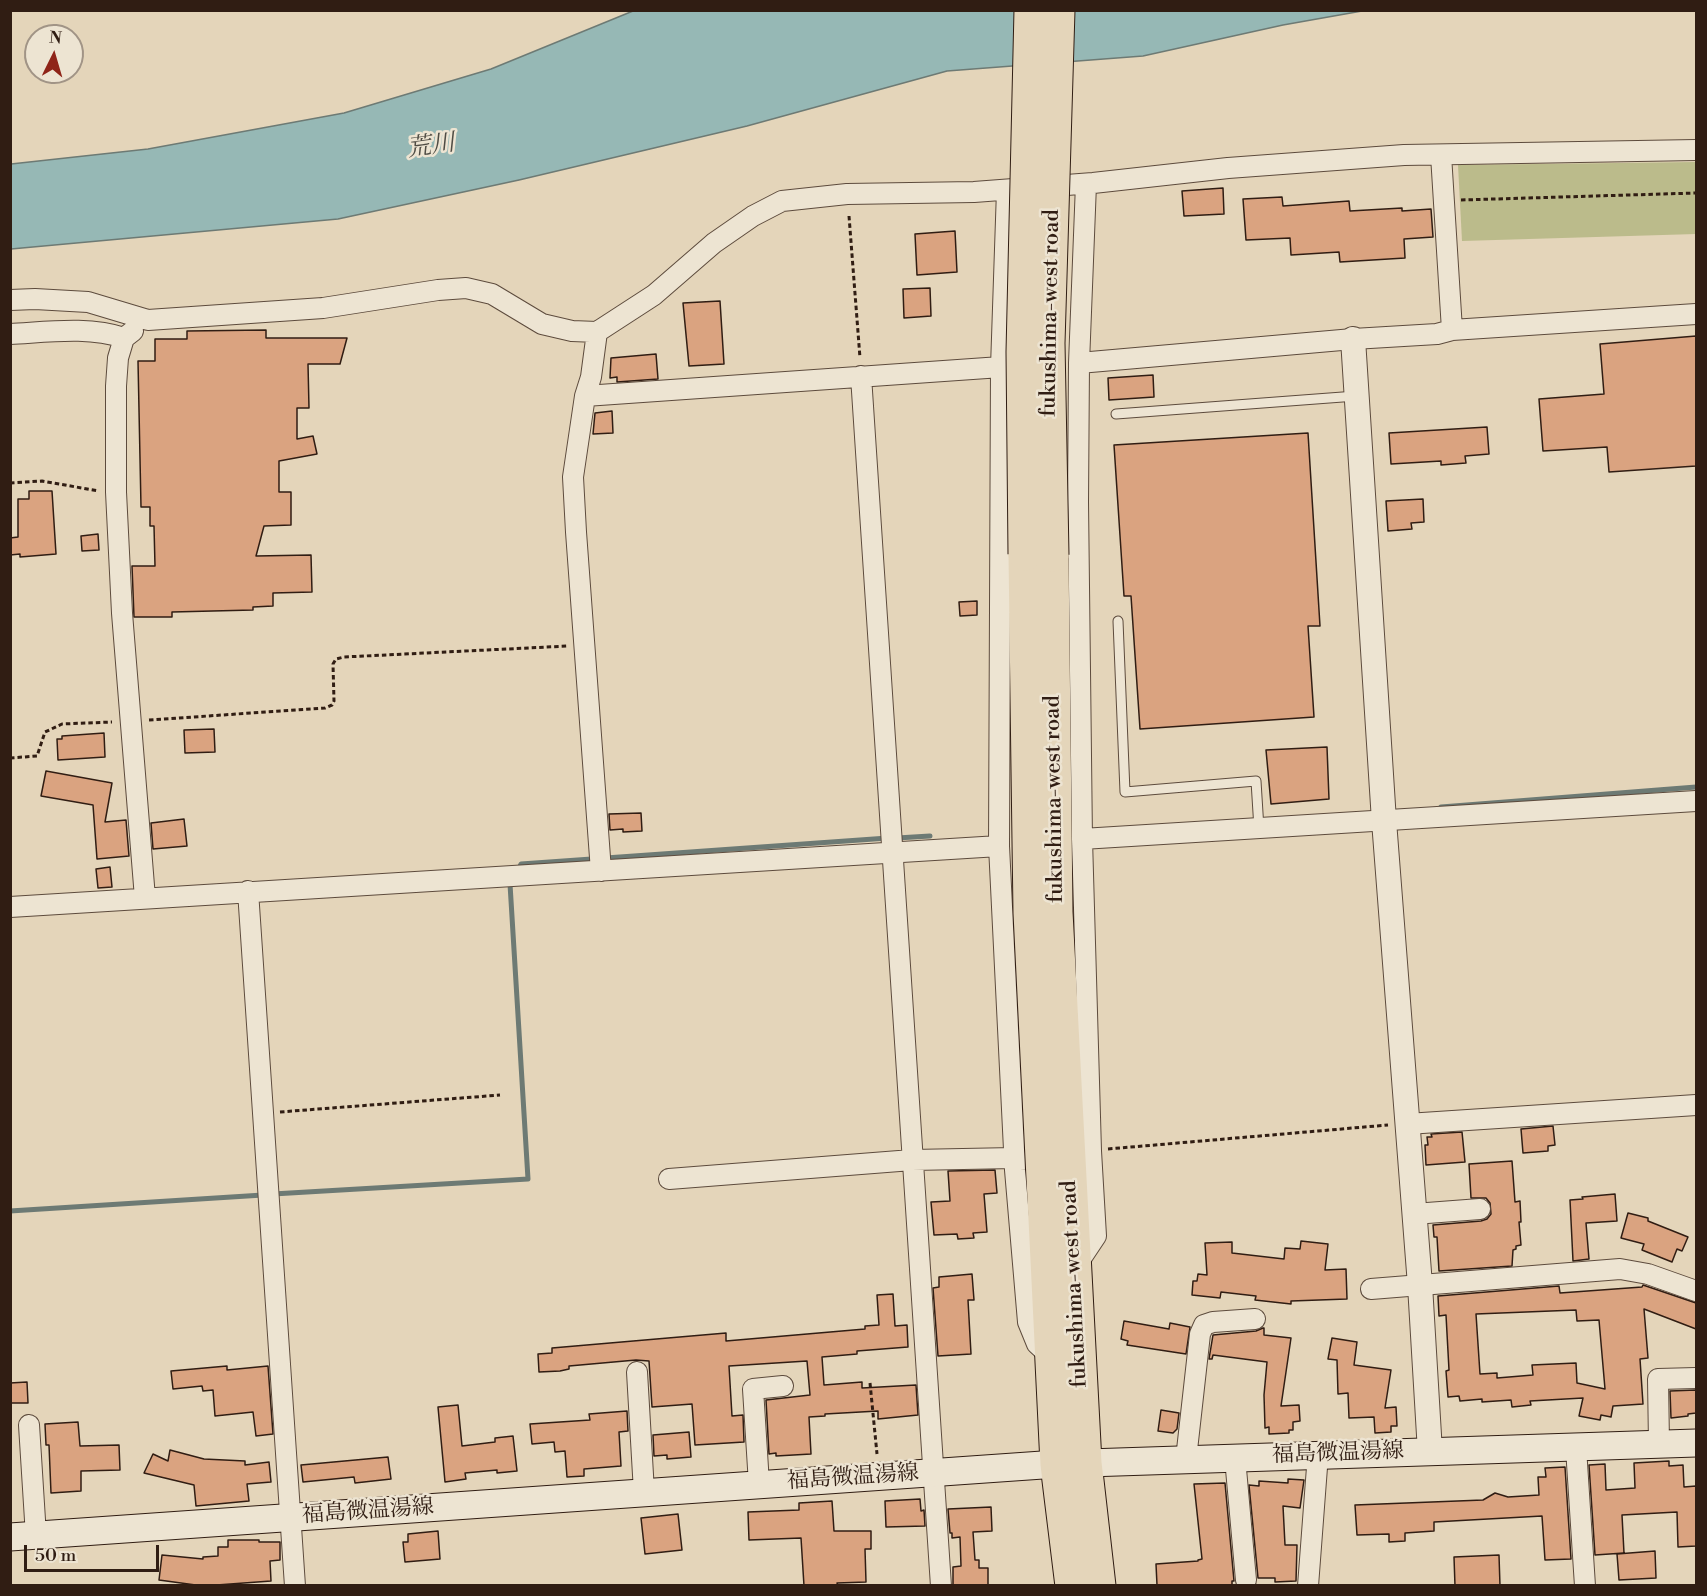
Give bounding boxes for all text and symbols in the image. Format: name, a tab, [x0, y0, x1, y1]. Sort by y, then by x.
north arrow	[24, 24, 84, 84]
text: N	[48, 28, 63, 49]
water label: 荒川	[405, 129, 457, 165]
street label: fukushima-west road	[1036, 209, 1066, 417]
street label: fukushima-west road	[1040, 695, 1070, 903]
street label: fukushima-west road	[1056, 1180, 1094, 1388]
street label: 福島微温湯線	[1272, 1439, 1404, 1469]
street label: 福島微温湯線	[786, 1460, 920, 1496]
street label: 福島微温湯線	[301, 1494, 435, 1530]
scale bar	[27, 1533, 162, 1571]
text: 50 m	[35, 1544, 76, 1567]

